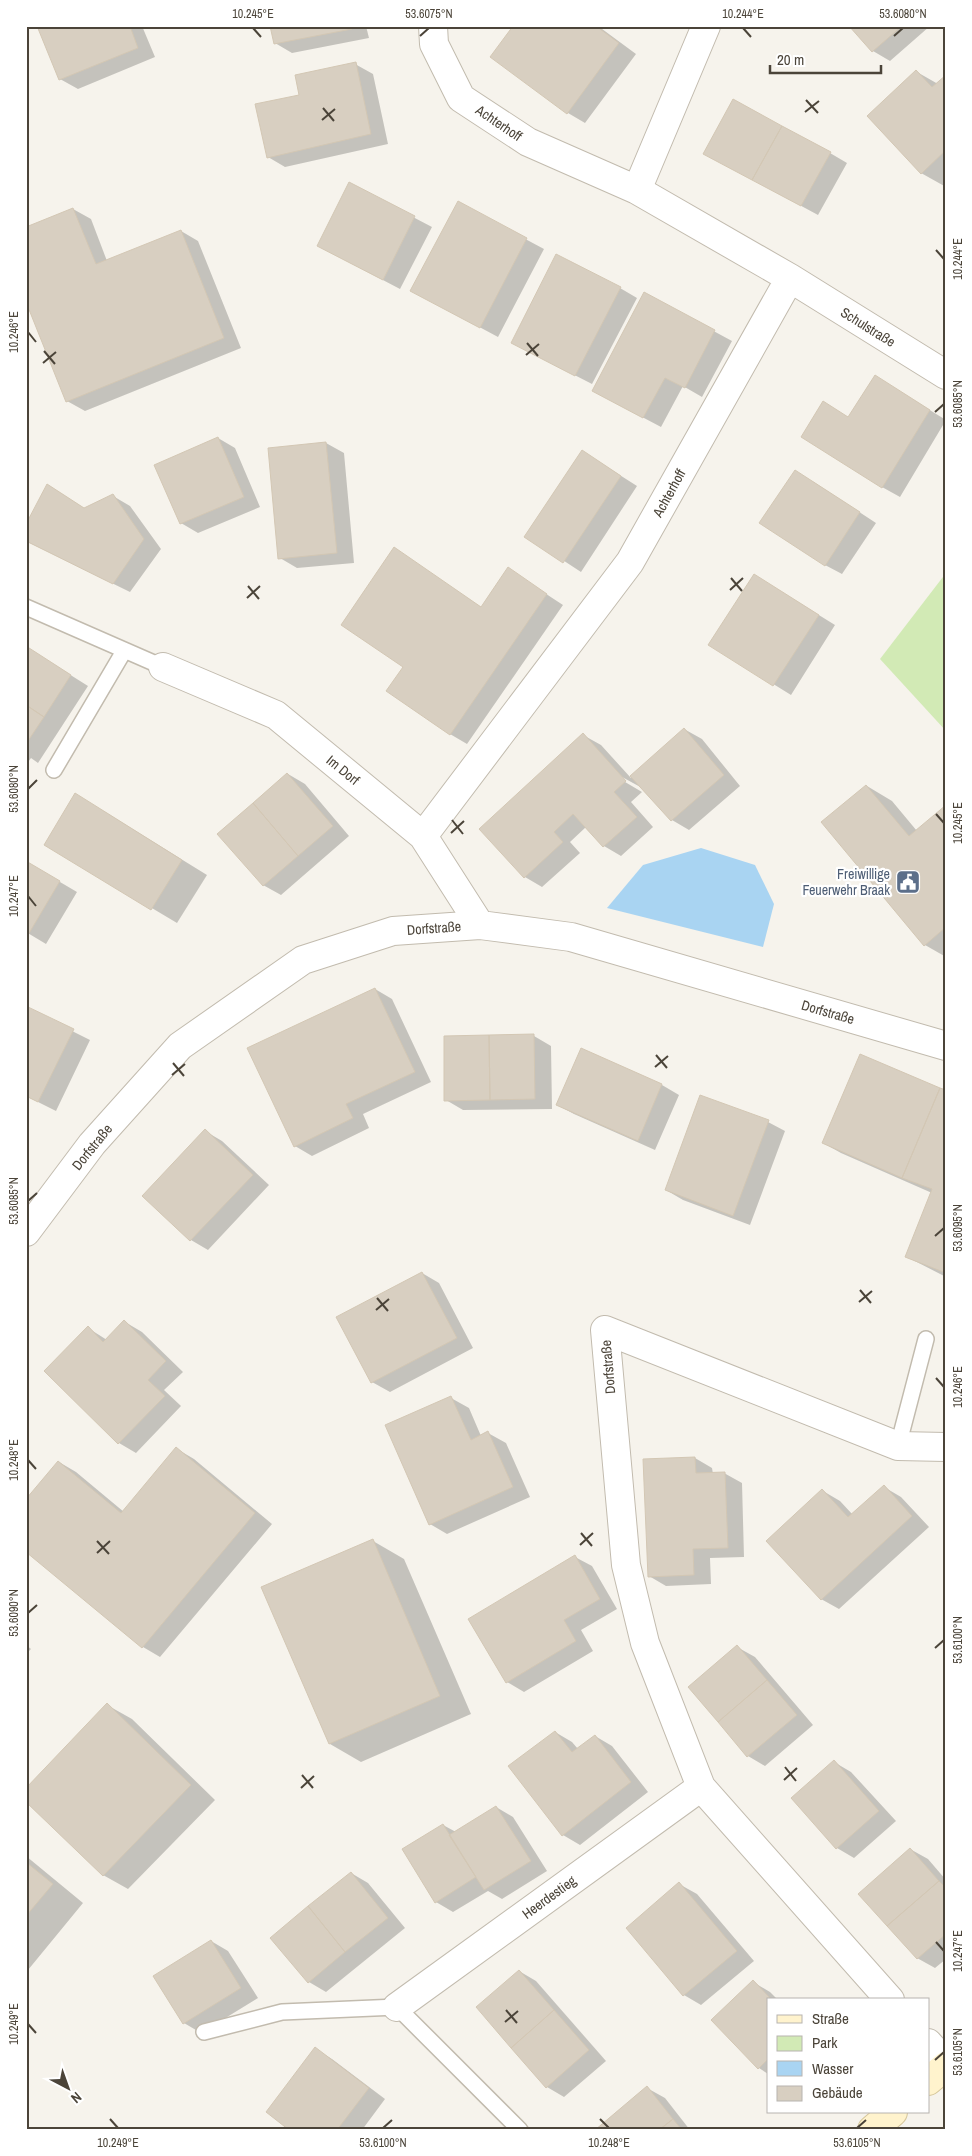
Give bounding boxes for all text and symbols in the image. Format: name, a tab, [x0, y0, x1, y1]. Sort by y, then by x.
text: 10.245°E	[232, 6, 274, 22]
text: 53.6075°N	[405, 6, 453, 22]
text: 10.244°E	[722, 6, 764, 22]
text: 53.6080°N	[879, 6, 927, 22]
scale bar	[770, 42, 881, 74]
text: 20 m	[777, 49, 804, 70]
street label: Achterhoff	[472, 100, 526, 145]
text: 10.244°E	[950, 238, 966, 280]
street label: Schulstraße	[837, 303, 899, 351]
text: 10.246°E	[6, 311, 22, 353]
text: 53.6085°N	[950, 380, 966, 428]
street label: Achterhoff	[648, 465, 690, 521]
street label: Im Dorf	[323, 751, 364, 789]
text: 53.6080°N	[6, 765, 22, 813]
text: 10.245°E	[950, 802, 966, 844]
place label: Freiwillige Feuerwehr Braak	[803, 865, 890, 899]
public building icon: Freiwillige Feuerwehr Braak	[895, 869, 921, 895]
text: 10.247°E	[6, 875, 22, 917]
street label: Dorfstraße	[406, 917, 462, 939]
street label: Dorfstraße	[799, 996, 857, 1028]
street label: Dorfstraße	[68, 1120, 116, 1174]
text: 53.6085°N	[6, 1177, 22, 1225]
text: 53.6095°N	[950, 1204, 966, 1252]
street label: Dorfstraße	[597, 1339, 619, 1395]
text: 10.246°E	[950, 1366, 966, 1408]
text: 10.248°E	[6, 1439, 22, 1481]
text: 53.6090°N	[6, 1589, 22, 1637]
text: 53.6100°N	[950, 1616, 966, 1664]
street label: Heerdestieg	[518, 1871, 580, 1923]
text: 10.247°E	[950, 1930, 966, 1972]
legend	[767, 1998, 930, 2114]
text: 10.249°E	[6, 2003, 22, 2045]
text: Straße	[812, 2008, 849, 2029]
text: 53.6105°N	[950, 2028, 966, 2076]
text: Park	[812, 2032, 838, 2053]
text: Wasser	[812, 2058, 853, 2079]
north arrow	[42, 2064, 92, 2114]
text: Gebäude	[812, 2082, 863, 2103]
text: N	[67, 2088, 86, 2107]
text: 10.249°E	[97, 2135, 139, 2151]
text: 53.6100°N	[359, 2135, 407, 2151]
text: 10.248°E	[588, 2135, 630, 2151]
text: 53.6105°N	[833, 2135, 881, 2151]

